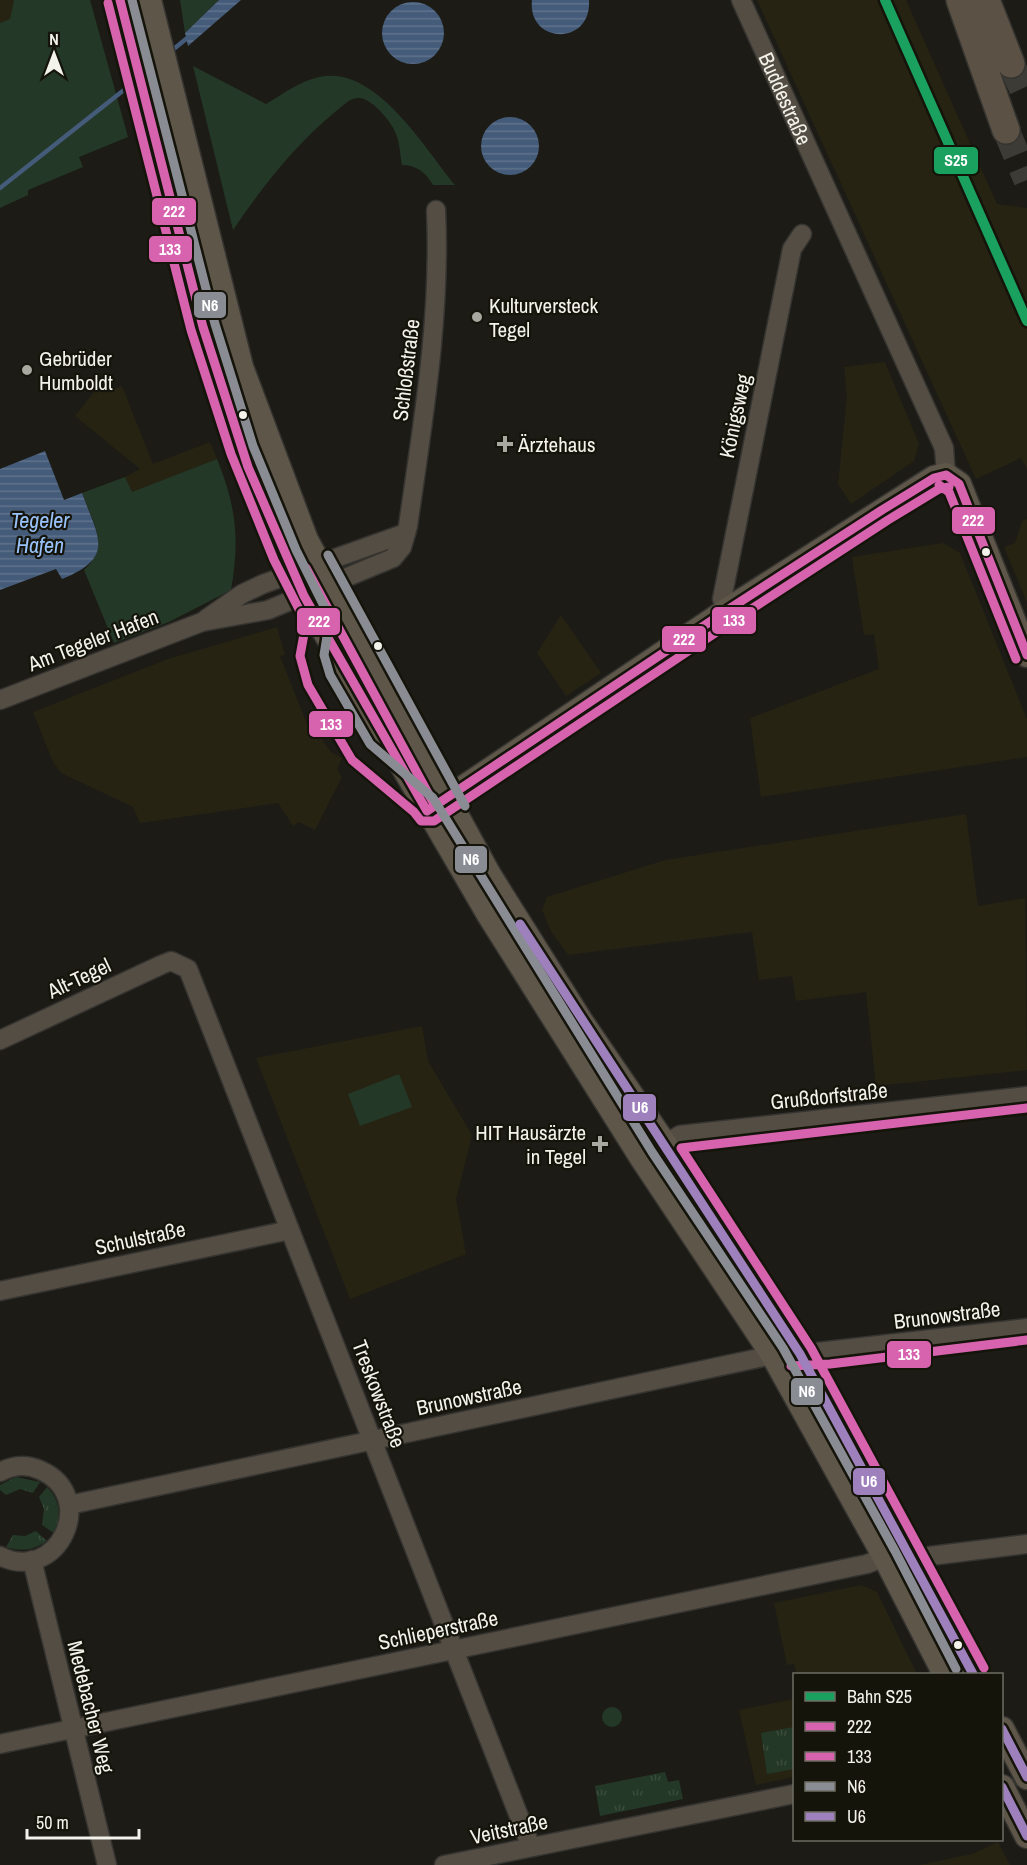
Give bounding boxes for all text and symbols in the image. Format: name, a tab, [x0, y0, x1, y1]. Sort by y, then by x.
north arrow	[24, 24, 84, 84]
text: N	[49, 28, 59, 50]
street label: Buddestraße	[752, 47, 819, 149]
line badge: S25	[933, 146, 979, 175]
text: S25	[944, 149, 968, 171]
line badge: 222	[151, 197, 197, 226]
text: 222	[163, 200, 185, 222]
line badge: 133	[148, 235, 193, 263]
text: 133	[159, 238, 181, 260]
line badge: N6	[193, 291, 227, 319]
place label: Kulturversteck Tegel	[489, 291, 598, 344]
text: N6	[202, 294, 218, 316]
marker: Kulturversteck Tegel	[470, 310, 484, 324]
street label: Schloßstraße	[385, 317, 427, 423]
place label: Gebrüder Humboldt	[39, 344, 113, 397]
marker: Gebrüder Humboldt	[20, 363, 34, 377]
street label: Königsweg	[712, 371, 758, 461]
unlabelled marker	[237, 409, 249, 421]
place label: Ärztehaus	[517, 430, 596, 459]
marker: Ärztehaus	[496, 435, 514, 453]
water label: Tegeler Hafen	[11, 505, 70, 560]
line badge: 222	[951, 506, 996, 535]
text: 222	[962, 509, 984, 531]
unlabelled marker	[980, 546, 992, 558]
street label: Am Tegeler Hafen	[23, 602, 162, 679]
line badge: 133	[711, 606, 757, 635]
line badge: 222	[296, 607, 341, 636]
text: 133	[723, 609, 745, 631]
text: 222	[308, 610, 330, 632]
line badge: 222	[661, 625, 707, 653]
text: 222	[673, 628, 695, 650]
unlabelled marker	[372, 640, 384, 652]
line badge: 133	[308, 710, 354, 738]
text: 133	[320, 713, 342, 735]
line badge: N6	[454, 845, 488, 874]
text: N6	[463, 848, 479, 870]
street label: Alt-Tegel	[42, 951, 115, 1006]
street label: Grußdorfstraße	[769, 1075, 889, 1117]
line badge: U6	[622, 1093, 657, 1122]
text: U6	[632, 1096, 648, 1118]
place label: HIT Hausärzte in Tegel	[475, 1118, 586, 1171]
marker: HIT Hausärzte in Tegel	[591, 1135, 609, 1153]
street label: Schulstraße	[92, 1214, 188, 1262]
street label: Brunowstraße	[892, 1294, 1002, 1336]
street label: Treskowstraße	[345, 1336, 413, 1452]
line badge: 133	[886, 1340, 932, 1369]
text: 133	[898, 1343, 920, 1365]
street label: Brunowstraße	[414, 1372, 524, 1422]
line badge: N6	[790, 1377, 824, 1406]
text: N6	[799, 1380, 815, 1402]
line badge: U6	[852, 1467, 886, 1496]
text: U6	[861, 1470, 877, 1492]
street label: Schlieperstraße	[376, 1603, 500, 1657]
street label: Medebacher Weg	[61, 1638, 122, 1777]
unlabelled marker	[952, 1639, 964, 1651]
legend	[793, 1673, 1003, 1841]
text: Bahn S25	[847, 1684, 912, 1709]
text: 222	[847, 1714, 872, 1739]
text: 133	[847, 1744, 872, 1769]
text: N6	[847, 1774, 866, 1799]
scale bar	[27, 1802, 140, 1840]
text: U6	[847, 1804, 866, 1829]
street label: Veitstraße	[468, 1807, 550, 1851]
text: 50 m	[36, 1810, 69, 1835]

